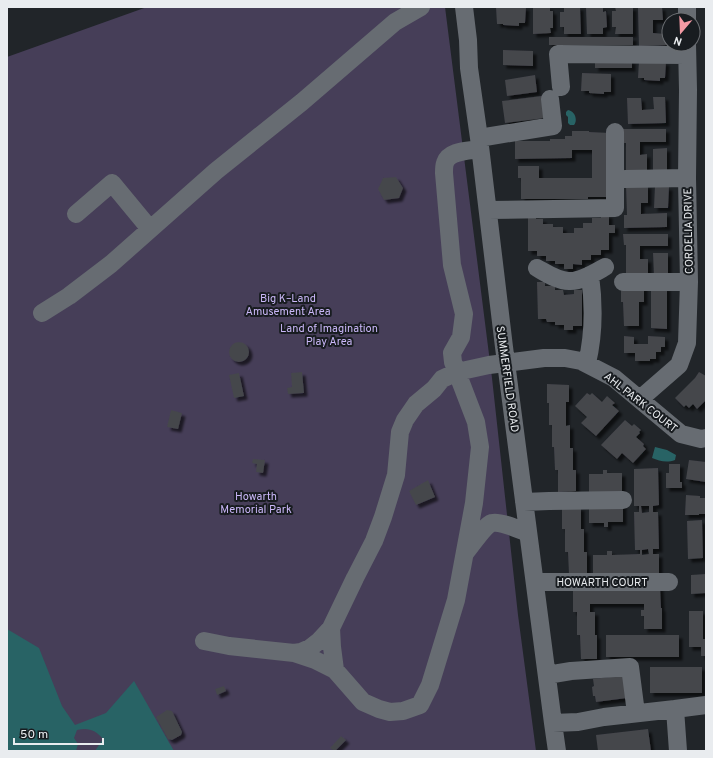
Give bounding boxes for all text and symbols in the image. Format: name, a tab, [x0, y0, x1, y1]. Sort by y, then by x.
north arrow	[661, 12, 701, 52]
text: N	[672, 33, 684, 48]
street label: CORDELIA DRIVE	[681, 188, 697, 274]
park label: Big K–Land Amusement Area	[245, 292, 331, 319]
park label: Land of Imagination Play Area	[280, 322, 378, 349]
street label: SUMMERFIELD ROAD	[493, 325, 521, 433]
street label: AHL PARK COURT	[601, 370, 680, 436]
park label: Howarth Memorial Park	[220, 490, 292, 517]
street label: HOWARTH COURT	[556, 576, 648, 590]
scale bar	[14, 720, 103, 746]
text: 50 m	[20, 727, 48, 743]

